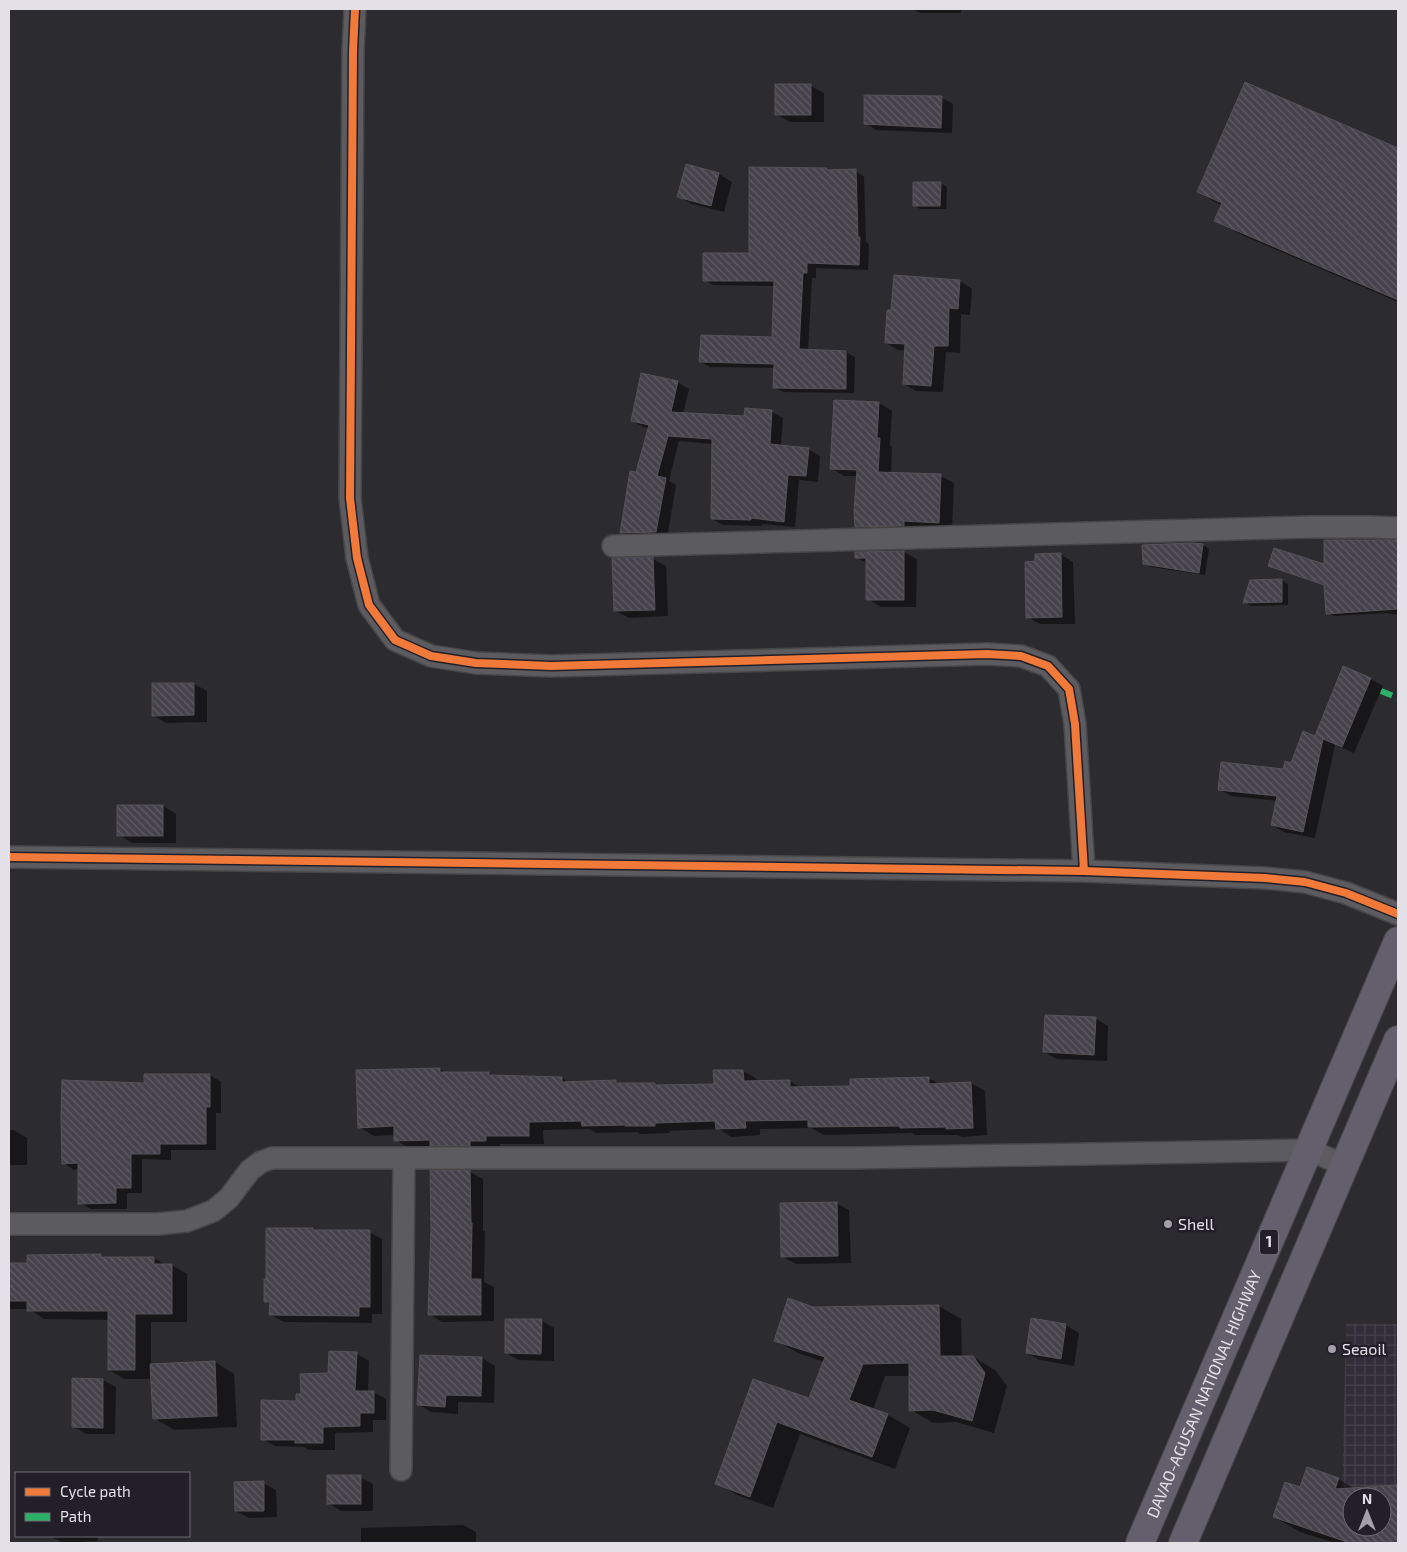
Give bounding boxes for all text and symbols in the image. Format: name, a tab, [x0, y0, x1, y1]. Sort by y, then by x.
place label: Shell	[1178, 1214, 1215, 1233]
marker: Shell	[1162, 1218, 1174, 1230]
road number: 1	[1260, 1230, 1278, 1254]
street label: DAVAO-AGUSAN NATIONAL HIGHWAY	[1142, 1267, 1265, 1520]
place label: Seaoil	[1342, 1339, 1386, 1358]
marker: Seaoil	[1326, 1343, 1338, 1355]
legend	[15, 1472, 190, 1537]
text: Cycle path	[60, 1482, 131, 1500]
north arrow	[1342, 1487, 1392, 1537]
text: N	[1362, 1490, 1372, 1507]
text: Path	[60, 1507, 91, 1525]

